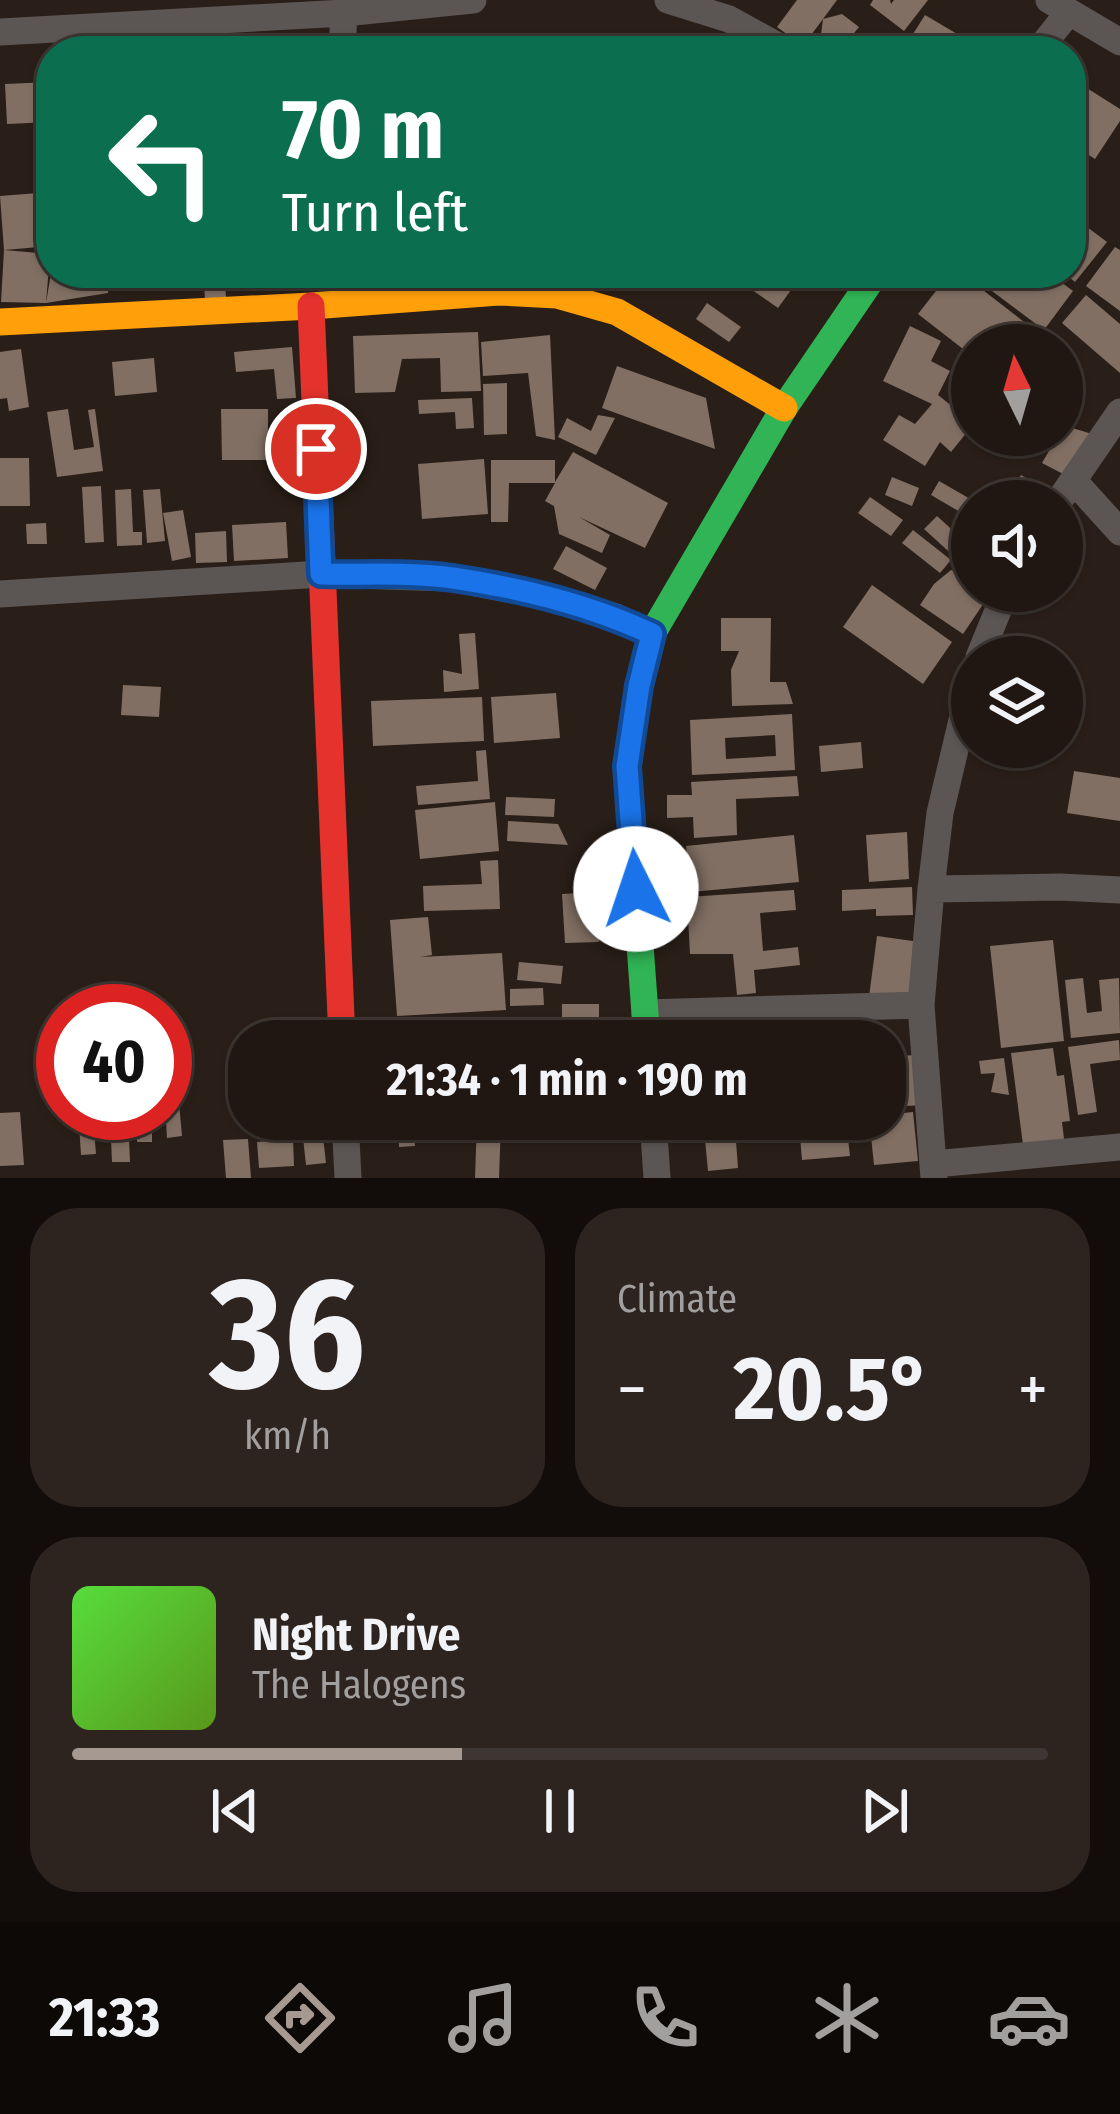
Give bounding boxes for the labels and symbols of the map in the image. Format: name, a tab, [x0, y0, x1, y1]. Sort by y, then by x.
north arrow	[951, 324, 1083, 456]
pin	[265, 398, 367, 500]
position arrow	[573, 826, 699, 952]
speed limit sign: 40	[36, 984, 192, 1140]

